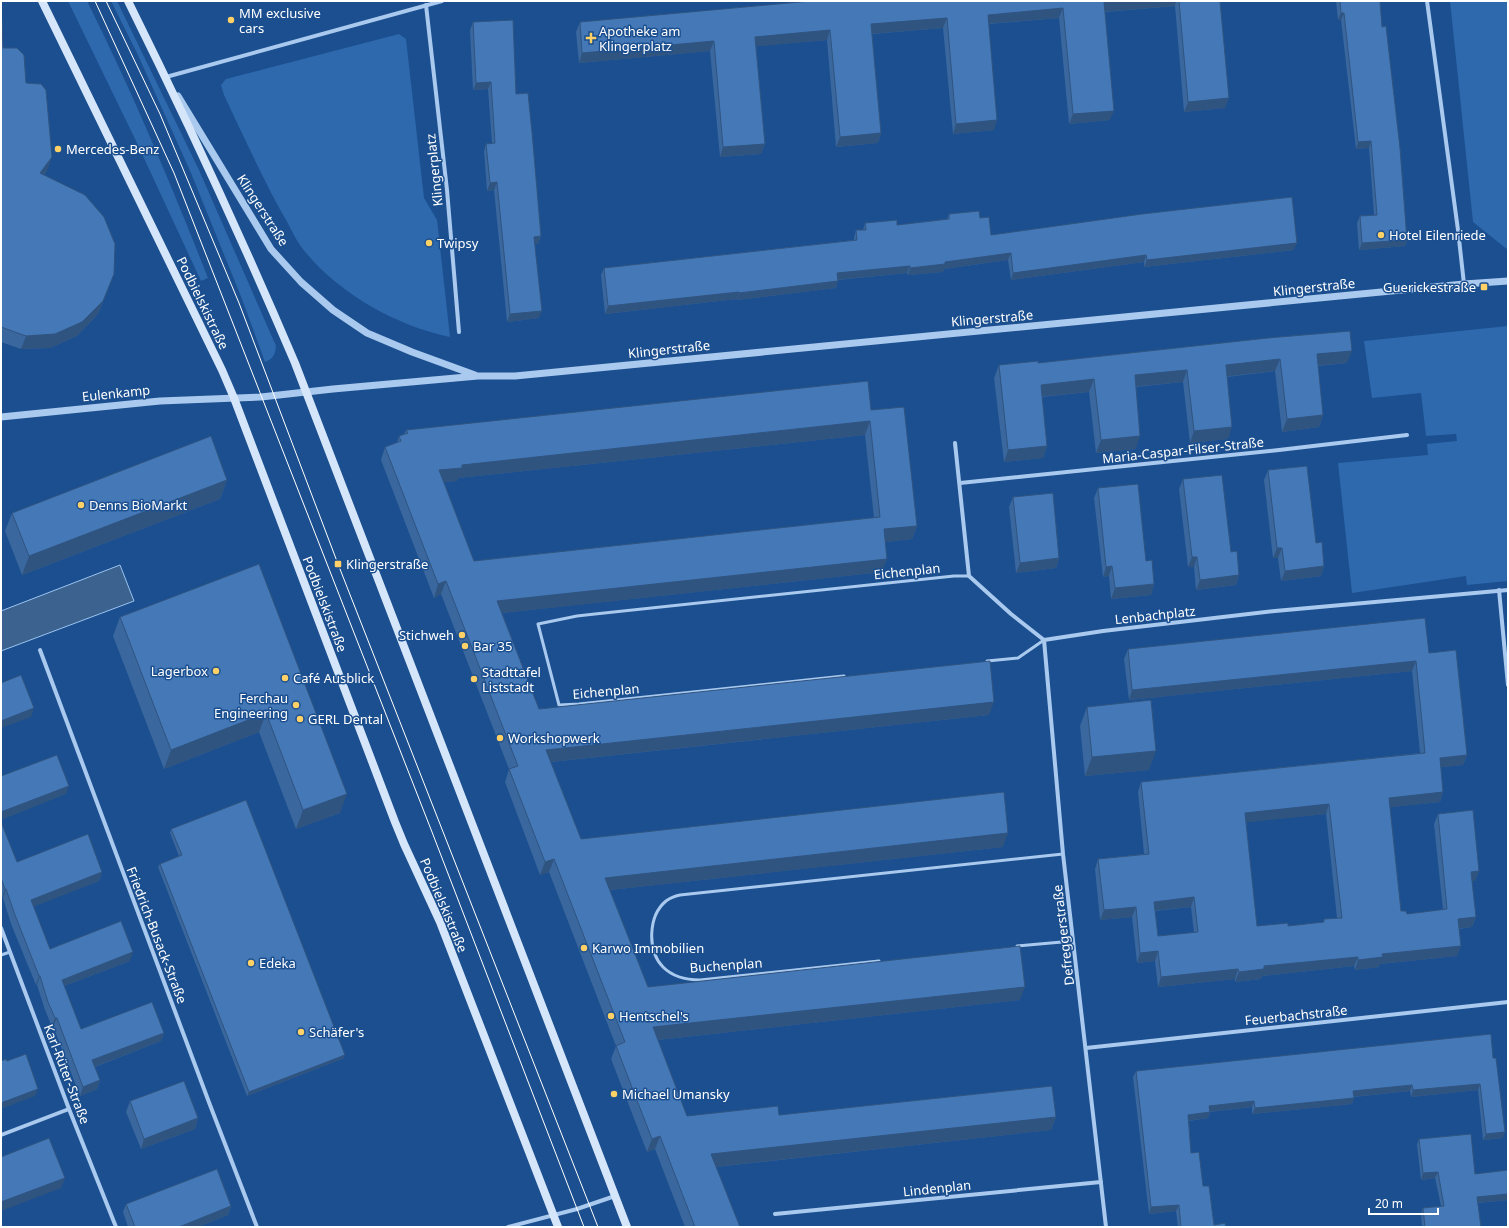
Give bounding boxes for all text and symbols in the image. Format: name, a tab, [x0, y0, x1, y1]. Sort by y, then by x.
place label: MM exclusive cars	[239, 4, 321, 37]
marker: MM exclusive cars	[226, 15, 236, 25]
place label: Apotheke am Klingerplatz	[599, 22, 680, 55]
marker: Apotheke am Klingerplatz	[586, 33, 596, 43]
street label: Klingerplatz	[421, 133, 447, 207]
place label: Mercedes-Benz	[66, 140, 159, 158]
marker: Mercedes-Benz	[53, 144, 63, 154]
street label: Klingerstraße	[233, 171, 293, 249]
place label: Hotel Eilenriede	[1389, 226, 1486, 244]
marker: Hotel Eilenriede	[1376, 230, 1386, 240]
place label: Twipsy	[437, 234, 479, 252]
marker: Twipsy	[424, 238, 434, 248]
street label: Podbielskistraße	[173, 254, 233, 352]
street label: Klingerstraße	[1272, 274, 1356, 300]
place label: Guerickestraße	[1383, 278, 1476, 296]
marker: Guerickestraße	[1479, 282, 1489, 292]
street label: Klingerstraße	[950, 305, 1034, 331]
street label: Klingerstraße	[627, 336, 711, 362]
street label: Eulenkamp	[81, 380, 151, 406]
street label: Maria-Caspar-Filser-Straße	[1101, 433, 1265, 467]
place label: Denns BioMarkt	[89, 496, 188, 514]
marker: Denns BioMarkt	[76, 500, 86, 510]
street label: Podbielskistraße	[298, 554, 352, 654]
place label: Klingerstraße	[346, 555, 428, 573]
marker: Klingerstraße	[333, 559, 343, 569]
street label: Eichenplan	[873, 559, 941, 583]
street label: Lenbachplatz	[1114, 602, 1196, 628]
place label: Stichweh	[399, 626, 454, 644]
marker: Stichweh	[457, 630, 467, 640]
place label: Bar 35	[473, 637, 512, 655]
marker: Bar 35	[460, 641, 470, 651]
place label: Lagerbox	[151, 662, 208, 680]
place label: Stadttafel Liststadt	[482, 663, 541, 696]
marker: Lagerbox	[211, 666, 221, 676]
place label: Café Ausblick	[293, 669, 374, 687]
marker: Café Ausblick	[280, 673, 290, 683]
marker: Stadttafel Liststadt	[469, 674, 479, 684]
street label: Eichenplan	[572, 679, 640, 703]
place label: Ferchau Engineering	[214, 689, 288, 722]
marker: Ferchau Engineering	[291, 700, 301, 710]
place label: GERL Dental	[308, 710, 383, 728]
marker: GERL Dental	[295, 714, 305, 724]
place label: Workshopwerk	[508, 729, 600, 747]
marker: Workshopwerk	[495, 733, 505, 743]
street label: Podbielskistraße	[416, 855, 472, 955]
street label: Friedrich-Busack-Straße	[123, 864, 191, 1006]
street label: Defreggerstraße	[1048, 884, 1078, 986]
place label: Karwo Immobilien	[592, 939, 704, 957]
marker: Karwo Immobilien	[579, 943, 589, 953]
street label: Buchenplan	[689, 953, 763, 977]
place label: Edeka	[259, 954, 296, 972]
marker: Edeka	[246, 958, 256, 968]
street label: Feuerbachstraße	[1244, 1001, 1348, 1029]
place label: Hentschel's	[619, 1007, 689, 1025]
marker: Hentschel's	[606, 1011, 616, 1021]
street label: Karl-Rüter-Straße	[40, 1021, 94, 1127]
place label: Schäfer's	[309, 1023, 364, 1041]
marker: Schäfer's	[296, 1027, 306, 1037]
place label: Michael Umansky	[622, 1085, 730, 1103]
marker: Michael Umansky	[609, 1089, 619, 1099]
street label: Lindenplan	[902, 1175, 972, 1201]
scale bar	[1369, 1190, 1438, 1216]
text: 20 m	[1375, 1195, 1403, 1212]

